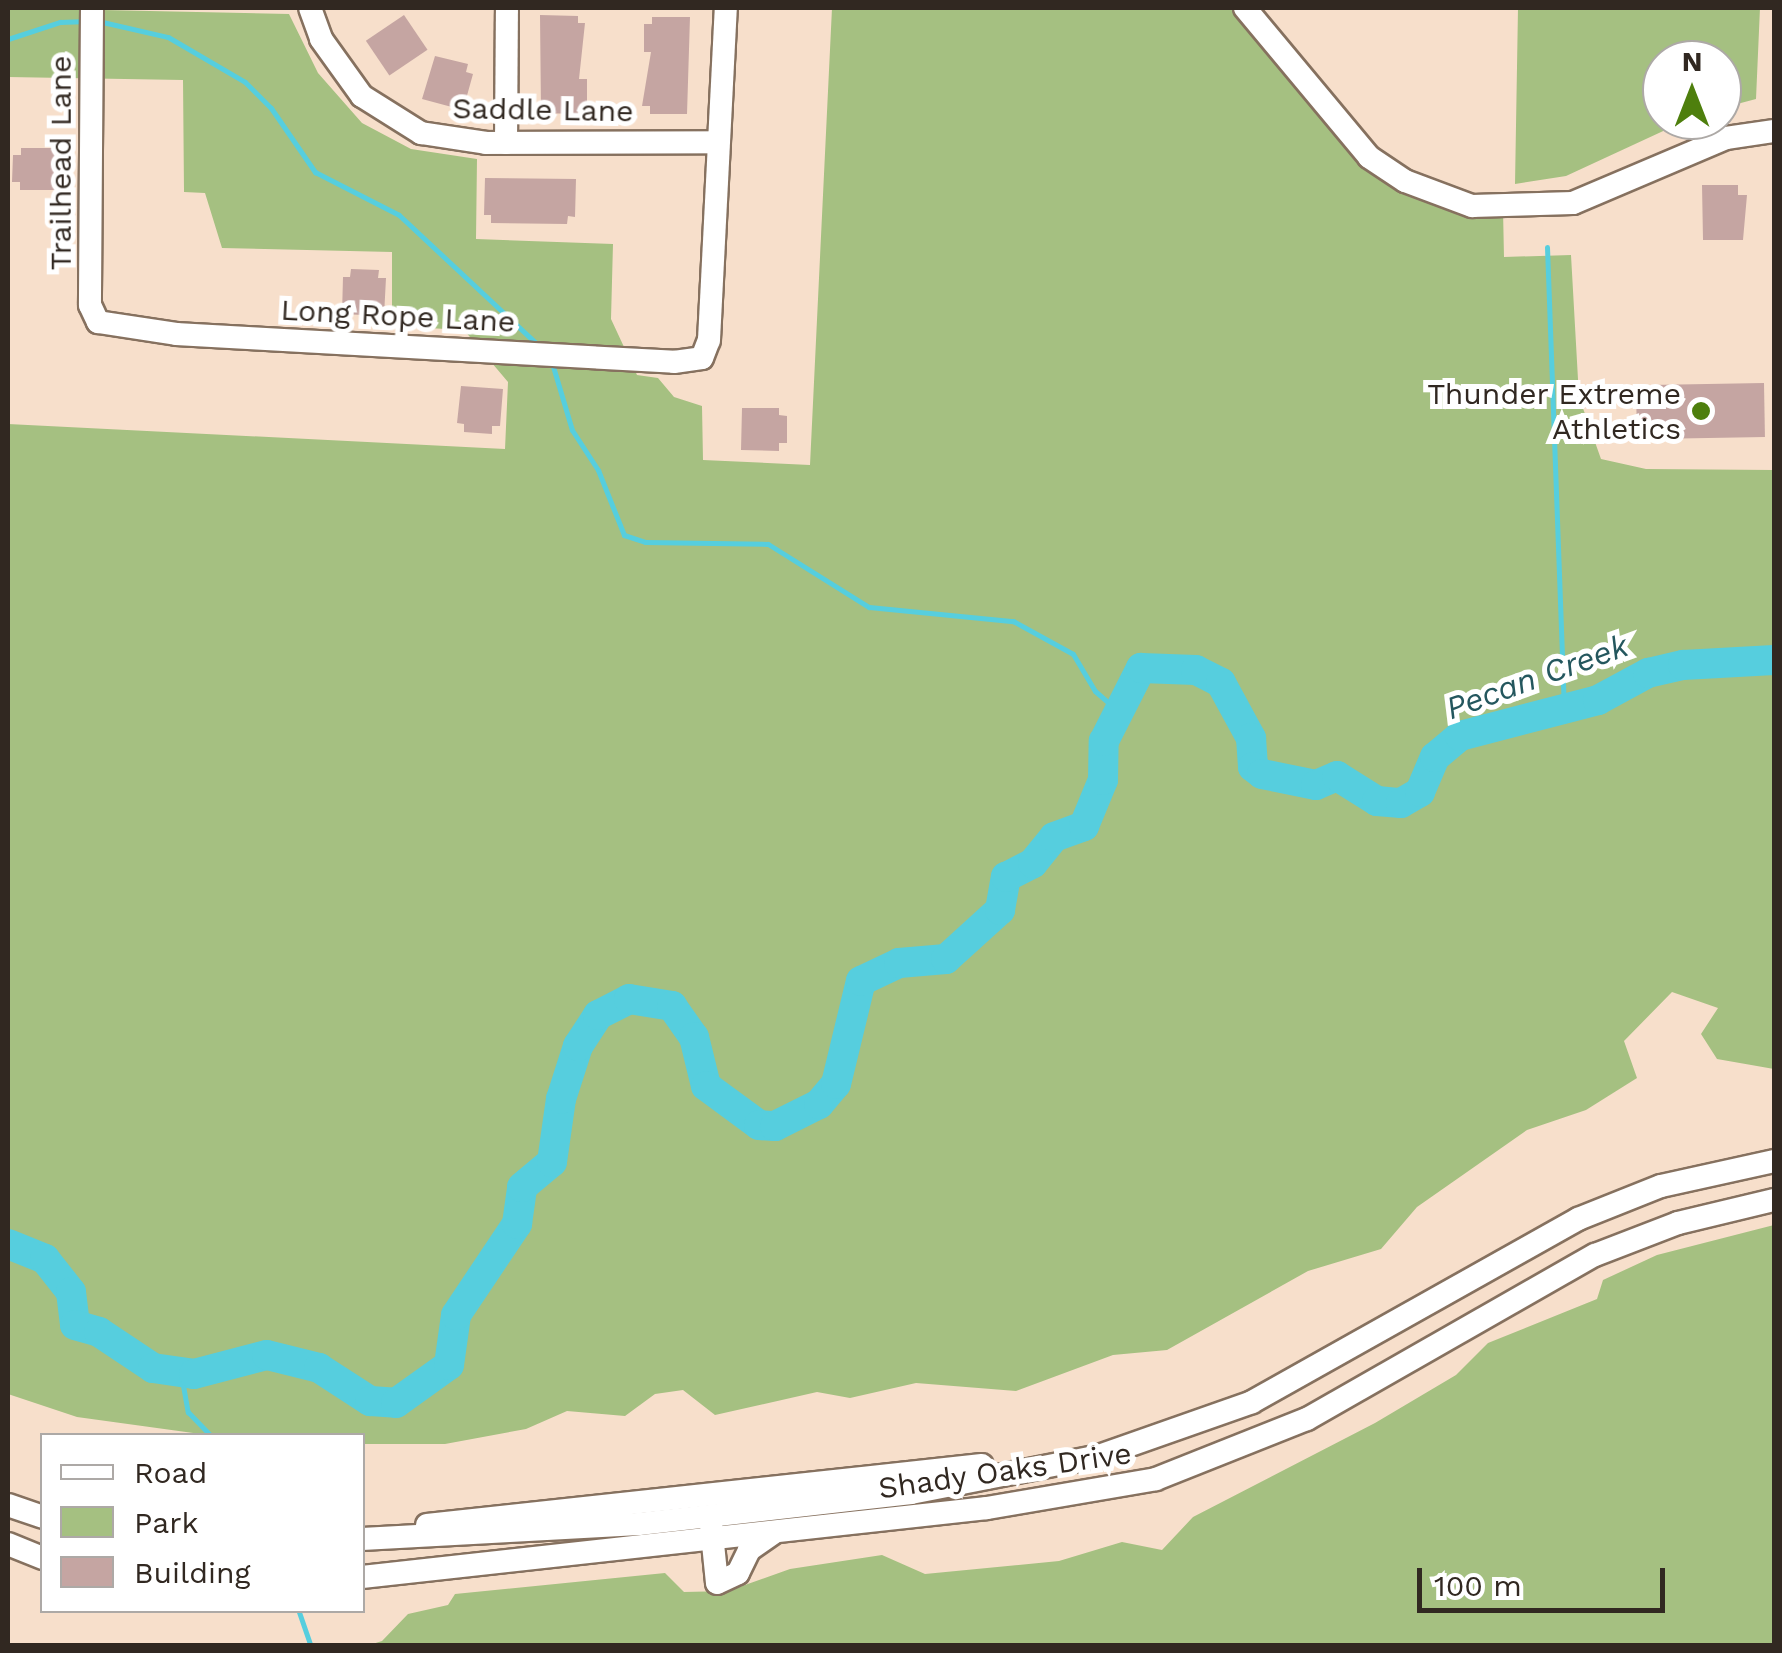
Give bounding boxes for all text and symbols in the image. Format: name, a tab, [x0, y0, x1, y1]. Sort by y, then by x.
north arrow	[1642, 40, 1742, 140]
text: N	[1682, 45, 1702, 78]
street label: Trailhead Lane	[43, 56, 79, 270]
street label: Saddle Lane	[452, 90, 634, 130]
street label: Long Rope Lane	[280, 292, 516, 340]
place label: Thunder Extreme Athletics	[1427, 376, 1681, 446]
marker: Thunder Extreme Athletics	[1690, 400, 1712, 422]
water label: Pecan Creek	[1440, 626, 1634, 728]
legend	[40, 1433, 365, 1613]
street label: Shady Oaks Drive	[876, 1435, 1134, 1507]
text: Road	[134, 1455, 207, 1490]
text: Park	[134, 1505, 199, 1540]
scale bar	[1422, 1548, 1670, 1610]
text: Building	[134, 1555, 251, 1590]
text: 100 m	[1434, 1568, 1522, 1603]

